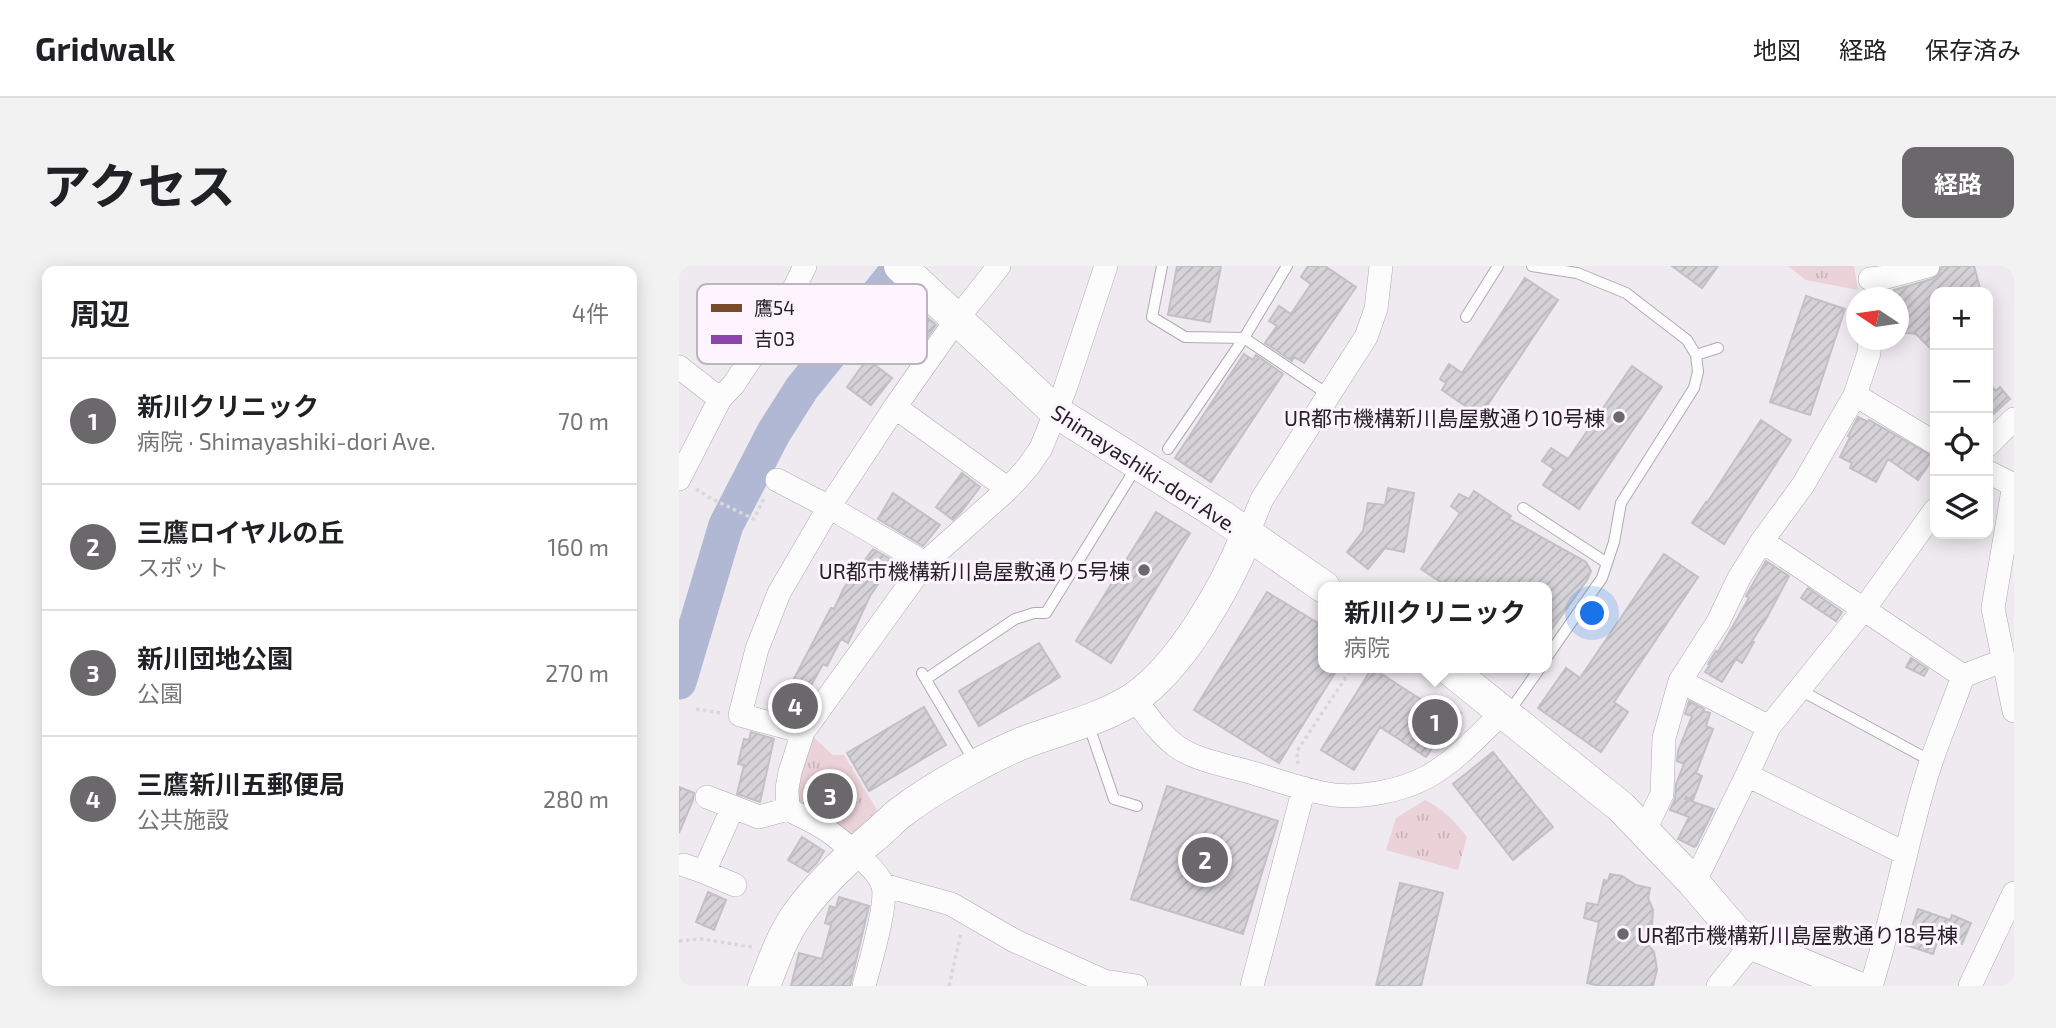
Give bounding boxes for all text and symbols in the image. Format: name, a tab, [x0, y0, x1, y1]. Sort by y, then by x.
text: Gridwalk	[35, 28, 175, 68]
text: 地図	[1753, 35, 1801, 64]
text: 経路	[1839, 35, 1887, 64]
text: 保存済み	[1925, 35, 2021, 64]
button: 経路	[1902, 147, 2014, 218]
text: アクセス	[42, 155, 236, 214]
legend	[697, 284, 927, 364]
north arrow	[1846, 287, 1909, 350]
map controls	[1930, 287, 1993, 539]
button: +	[1930, 287, 1993, 350]
text: 周辺	[70, 295, 130, 331]
text: 鷹54	[754, 296, 795, 319]
text: 4件	[572, 299, 609, 327]
text: 吉03	[754, 327, 795, 350]
button: −	[1930, 350, 1993, 413]
text: 新川クリニック	[137, 390, 319, 421]
street label: Shimayashiki-dori Ave.	[1047, 399, 1243, 537]
place label: UR都市機構新川島屋敷通り10号棟	[1284, 405, 1605, 430]
text: 1	[88, 407, 98, 435]
text: 70 m	[558, 407, 609, 435]
marker: UR都市機構新川島屋敷通り10号棟	[1611, 409, 1627, 425]
button: locate	[1930, 413, 1993, 476]
text: 病院 · Shimayashiki-dori Ave.	[137, 427, 436, 455]
button: layers	[1930, 476, 1993, 539]
text: 三鷹ロイヤルの丘	[137, 516, 344, 547]
text: 2	[86, 533, 100, 561]
text: 160 m	[548, 533, 609, 561]
text: スポット	[137, 553, 229, 581]
place label: UR都市機構新川島屋敷通り5号棟	[819, 558, 1130, 583]
marker: UR都市機構新川島屋敷通り5号棟	[1136, 562, 1152, 578]
popup	[1318, 582, 1552, 673]
text: 新川クリニック	[1344, 596, 1526, 627]
your location	[1575, 596, 1609, 630]
text: 病院	[1344, 633, 1390, 661]
text: 新川団地公園	[137, 642, 293, 673]
text: 3	[86, 659, 100, 687]
text: 270 m	[545, 659, 609, 687]
text: 公園	[137, 679, 183, 707]
pin: 4	[772, 680, 818, 732]
pin: 1	[1412, 696, 1458, 748]
text: 三鷹新川五郵便局	[137, 768, 345, 799]
pin: 3	[807, 770, 853, 822]
text: 4	[86, 785, 100, 813]
text: 280 m	[543, 785, 609, 813]
text: 公共施設	[137, 805, 229, 833]
pin: 2	[1182, 834, 1228, 886]
place label: UR都市機構新川島屋敷通り18号棟	[1637, 922, 1958, 947]
marker: UR都市機構新川島屋敷通り18号棟	[1615, 926, 1631, 942]

